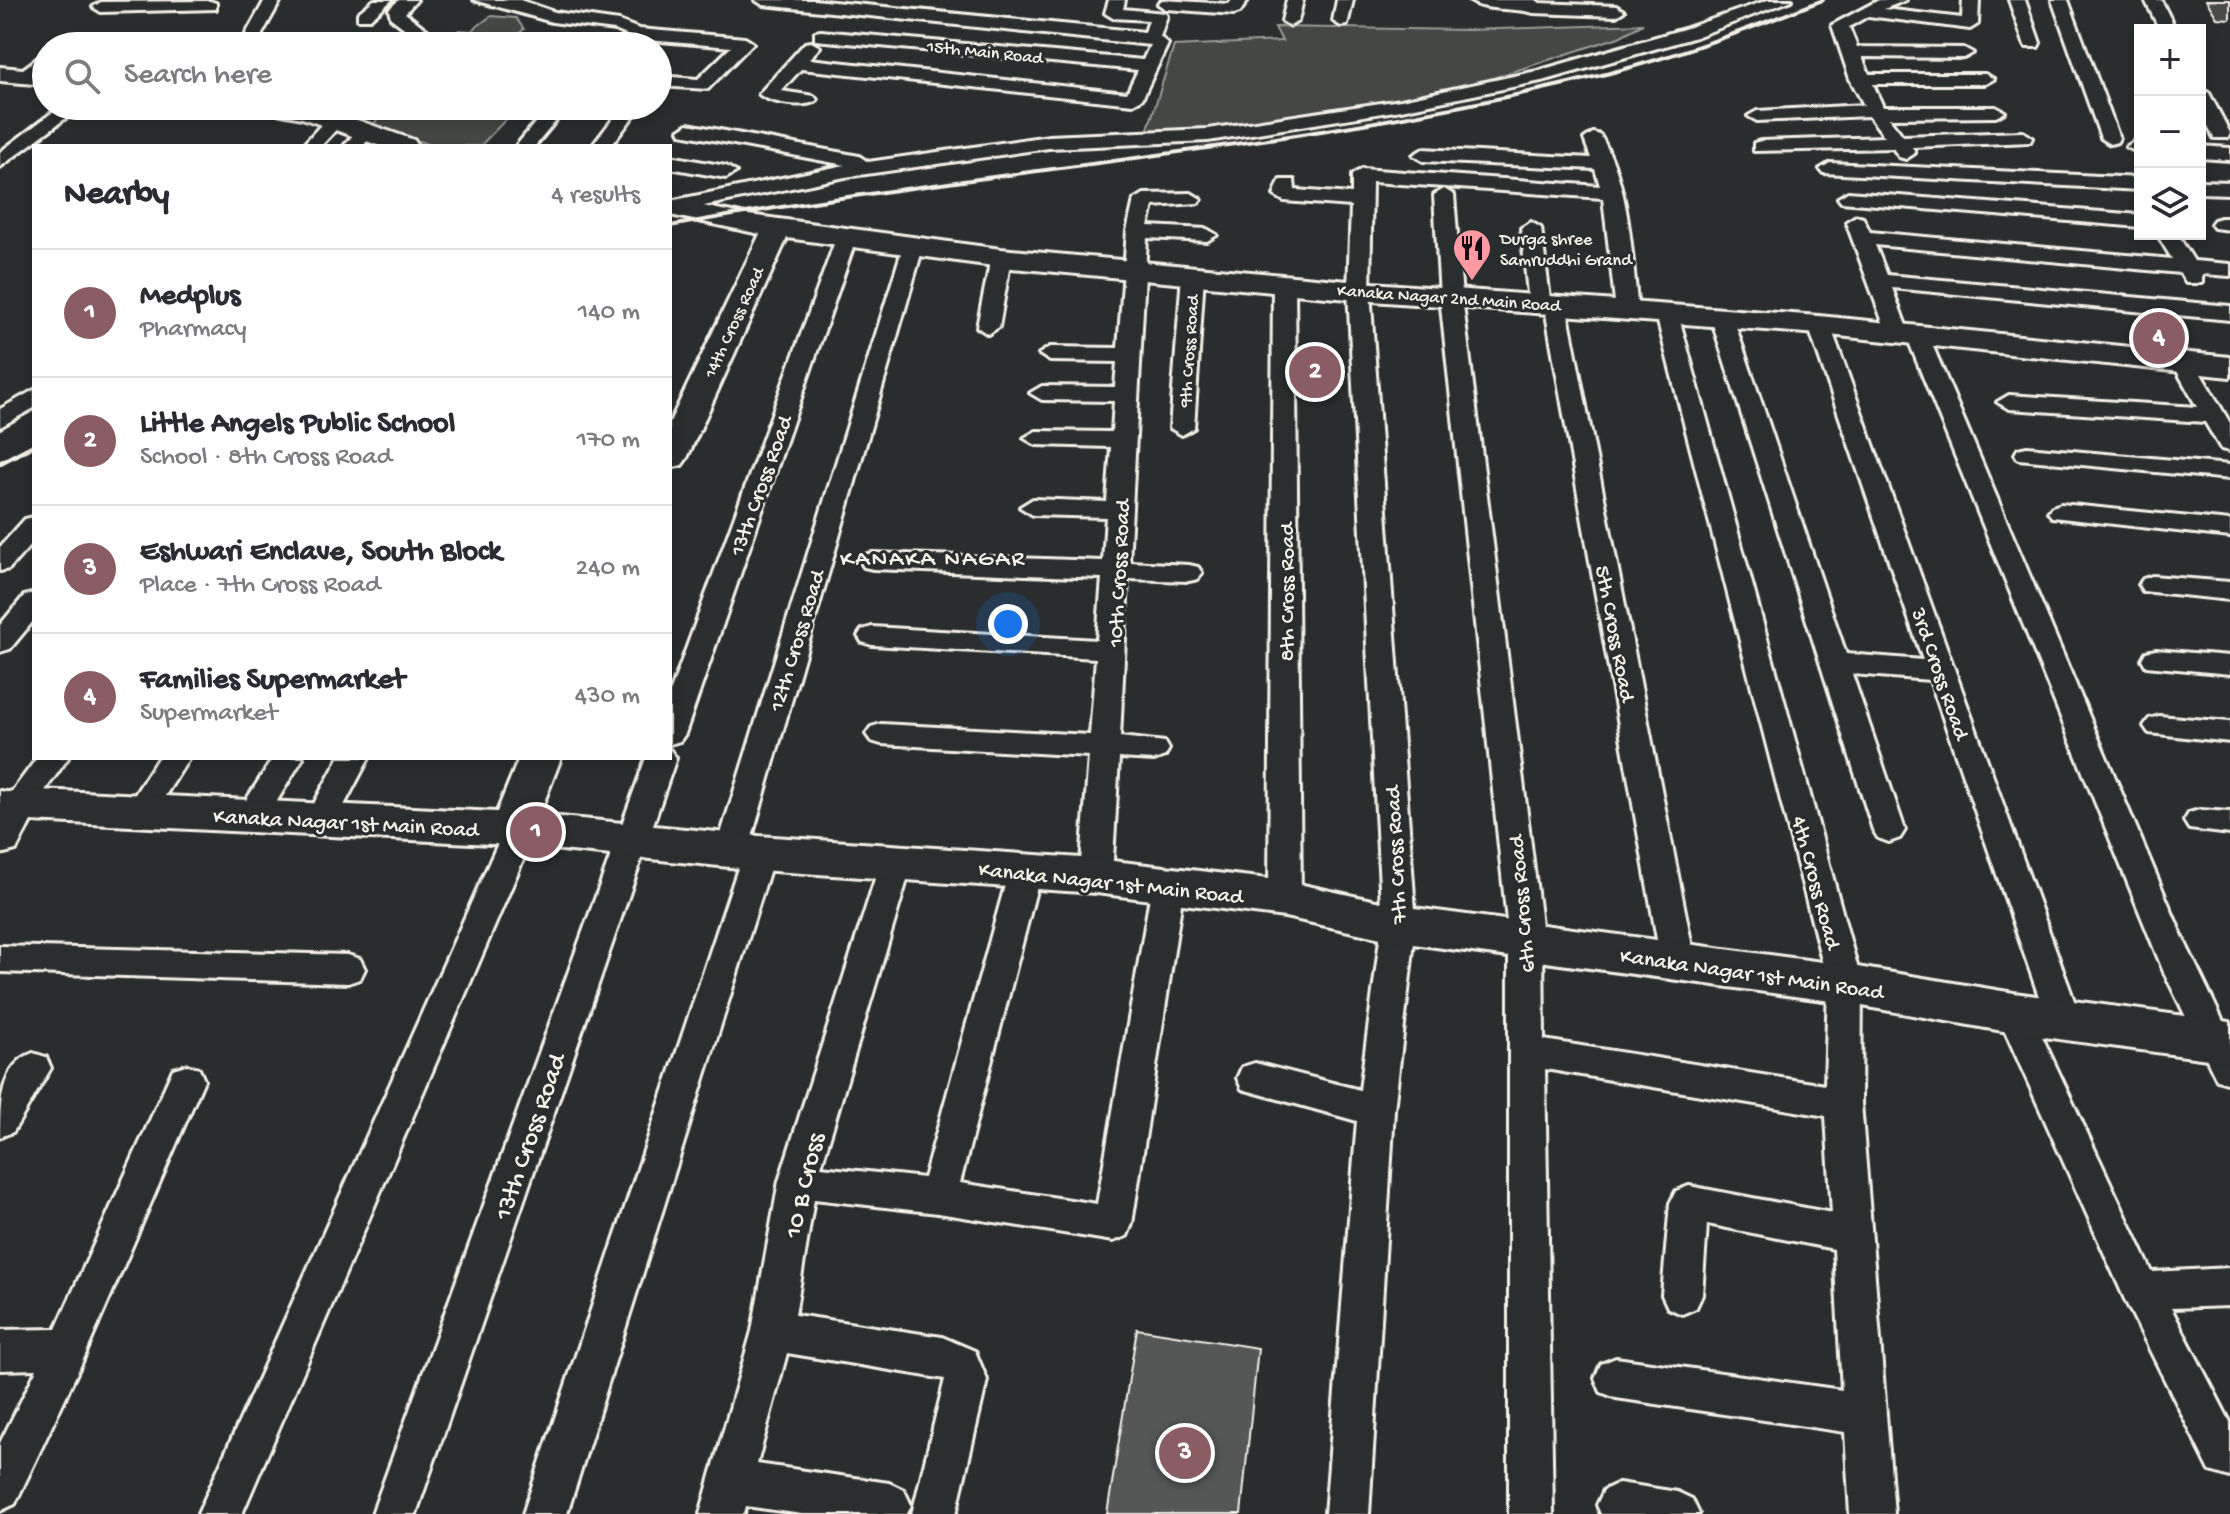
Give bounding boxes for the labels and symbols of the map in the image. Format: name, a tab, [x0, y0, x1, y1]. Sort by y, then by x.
street label: 15th Main Road	[925, 37, 1045, 70]
restaurant icon: Durga shree Samruddhi Grand	[1451, 227, 1493, 282]
place label: Durga shree Samruddhi Grand	[1499, 230, 1633, 272]
street label: 14th Cross Road	[700, 263, 771, 382]
street label: Kanaka Nagar 2nd Main Road	[1336, 281, 1563, 318]
street label: 9th Cross Road	[1176, 293, 1205, 409]
pin: 4	[2133, 308, 2185, 368]
pin: 2	[1289, 342, 1341, 402]
street label: 13th Cross Road	[725, 411, 801, 561]
street label: 10th Cross Road	[1104, 497, 1138, 649]
street label: 8th Cross Road	[1276, 521, 1302, 661]
district label: KANAKA NAGAR	[840, 546, 1026, 575]
street label: 5th Cross Road	[1587, 563, 1639, 706]
street label: 12th Cross Road	[765, 565, 833, 716]
your location	[988, 604, 1028, 644]
street label: 3rd Cross Road	[1903, 604, 1974, 746]
street label: 7th Cross Road	[1381, 783, 1415, 925]
pin: 1	[510, 802, 562, 862]
street label: Kanaka Nagar 1st Main Road	[212, 805, 481, 845]
street label: 4th Cross Road	[1784, 813, 1845, 955]
street label: 6th Cross Road	[1505, 832, 1543, 973]
street label: Kanaka Nagar 1st Main Road	[977, 858, 1246, 912]
street label: Kanaka Nagar 1st Main Road	[1618, 945, 1887, 1008]
street label: 13th Cross Road	[489, 1049, 576, 1226]
street label: 10 B Cross	[779, 1129, 834, 1243]
pin: 3	[1159, 1423, 1211, 1483]

